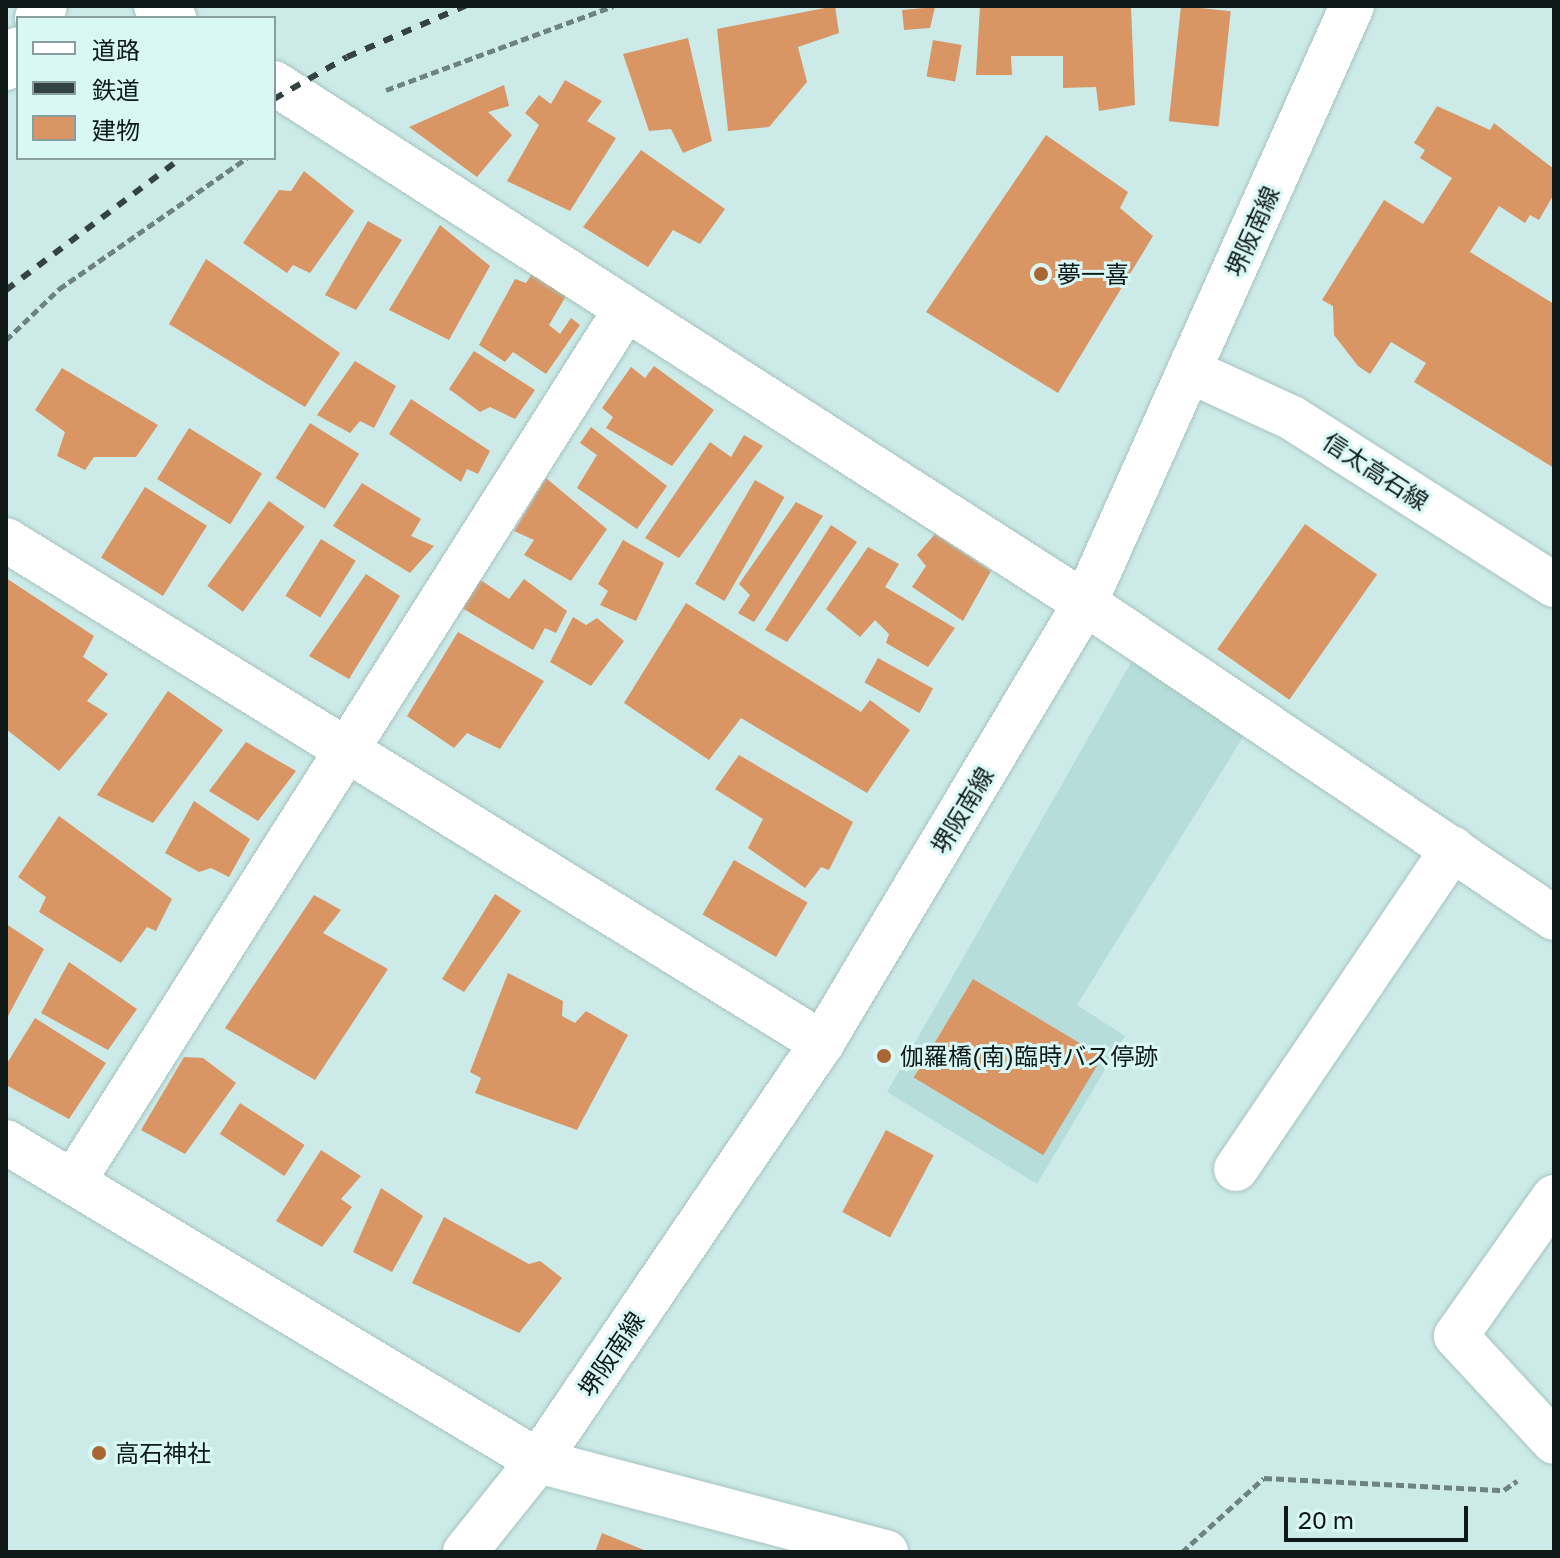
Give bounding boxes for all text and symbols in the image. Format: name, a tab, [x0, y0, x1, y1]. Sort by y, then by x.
legend	[16, 16, 276, 160]
text: 道路	[92, 35, 140, 64]
text: 鉄道	[92, 75, 140, 104]
text: 建物	[92, 115, 140, 144]
street label: 堺阪南線	[1219, 181, 1285, 281]
place label: 夢一喜	[1057, 260, 1129, 288]
marker: 夢一喜	[1032, 265, 1050, 283]
street label: 信太高石線	[1318, 426, 1434, 516]
street label: 堺阪南線	[925, 761, 999, 859]
place label: 伽羅橋(南)臨時バス停跡	[900, 1042, 1158, 1070]
marker: 伽羅橋(南)臨時バス停跡	[875, 1047, 893, 1065]
street label: 堺阪南線	[572, 1306, 650, 1402]
place label: 高石神社	[115, 1439, 211, 1467]
marker: 高石神社	[90, 1444, 108, 1462]
scale bar	[1288, 1490, 1472, 1540]
text: 20 m	[1298, 1505, 1354, 1534]

